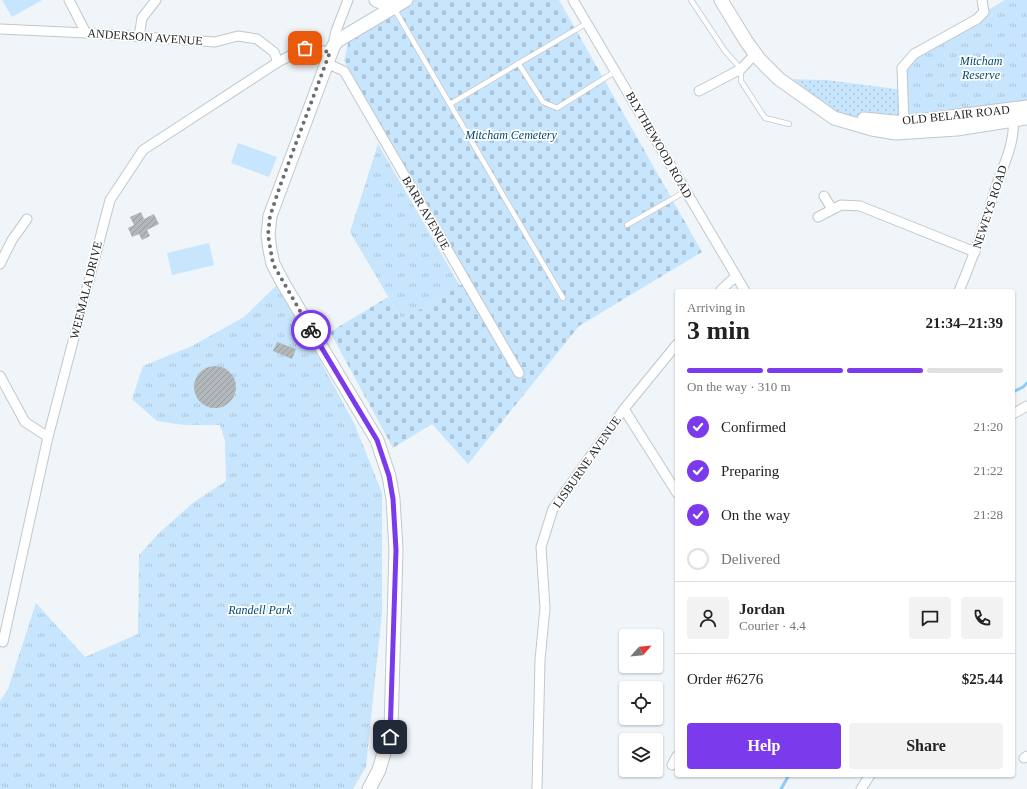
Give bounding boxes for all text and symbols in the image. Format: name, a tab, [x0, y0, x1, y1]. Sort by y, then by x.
street label: ANDERSON AVENUE	[87, 26, 203, 48]
pin	[288, 31, 322, 65]
icon: bag	[294, 37, 316, 59]
park label: Mitcham Reserve	[959, 54, 1003, 82]
street label: BLYTHEWOOD ROAD	[623, 89, 695, 201]
street label: OLD BELAIR ROAD	[902, 102, 1011, 128]
park label: Mitcham Cemetery	[464, 128, 557, 142]
street label: NEWEYS ROAD	[970, 163, 1010, 251]
street label: BARR AVENUE	[399, 174, 453, 252]
street label: WEEMALA DRIVE	[67, 240, 105, 340]
text: Arriving in	[687, 300, 745, 315]
courier	[291, 310, 331, 350]
text: 21:34–21:39	[926, 315, 1003, 331]
text: 3 min	[687, 316, 750, 345]
icon: bike	[300, 319, 322, 341]
text: On the way · 310 m	[687, 379, 791, 394]
street label: LISBURNE AVENUE	[550, 413, 624, 511]
icon: check	[687, 416, 709, 438]
text: Confirmed	[721, 419, 786, 435]
text: 21:20	[973, 419, 1003, 434]
icon: check	[687, 460, 709, 482]
text: Preparing	[721, 463, 779, 479]
text: 21:22	[973, 463, 1003, 478]
icon: check	[687, 504, 709, 526]
text: On the way	[721, 507, 790, 523]
text: 21:28	[973, 507, 1003, 522]
text: Delivered	[721, 551, 780, 567]
button: person	[687, 597, 729, 639]
button: chat	[909, 597, 951, 639]
button: phone	[961, 597, 1003, 639]
text: Jordan	[739, 601, 785, 617]
park label: Randell Park	[227, 603, 292, 617]
text: Courier · 4.4	[739, 618, 806, 633]
north arrow	[619, 629, 663, 673]
map controls	[619, 629, 663, 777]
text: Order #6276	[687, 671, 763, 687]
text: $25.44	[962, 671, 1003, 687]
button: locate	[619, 681, 663, 725]
pin	[373, 720, 407, 754]
button: Help	[687, 723, 841, 769]
button: Share	[849, 723, 1003, 769]
icon: home	[379, 726, 401, 748]
button: layers	[619, 733, 663, 777]

